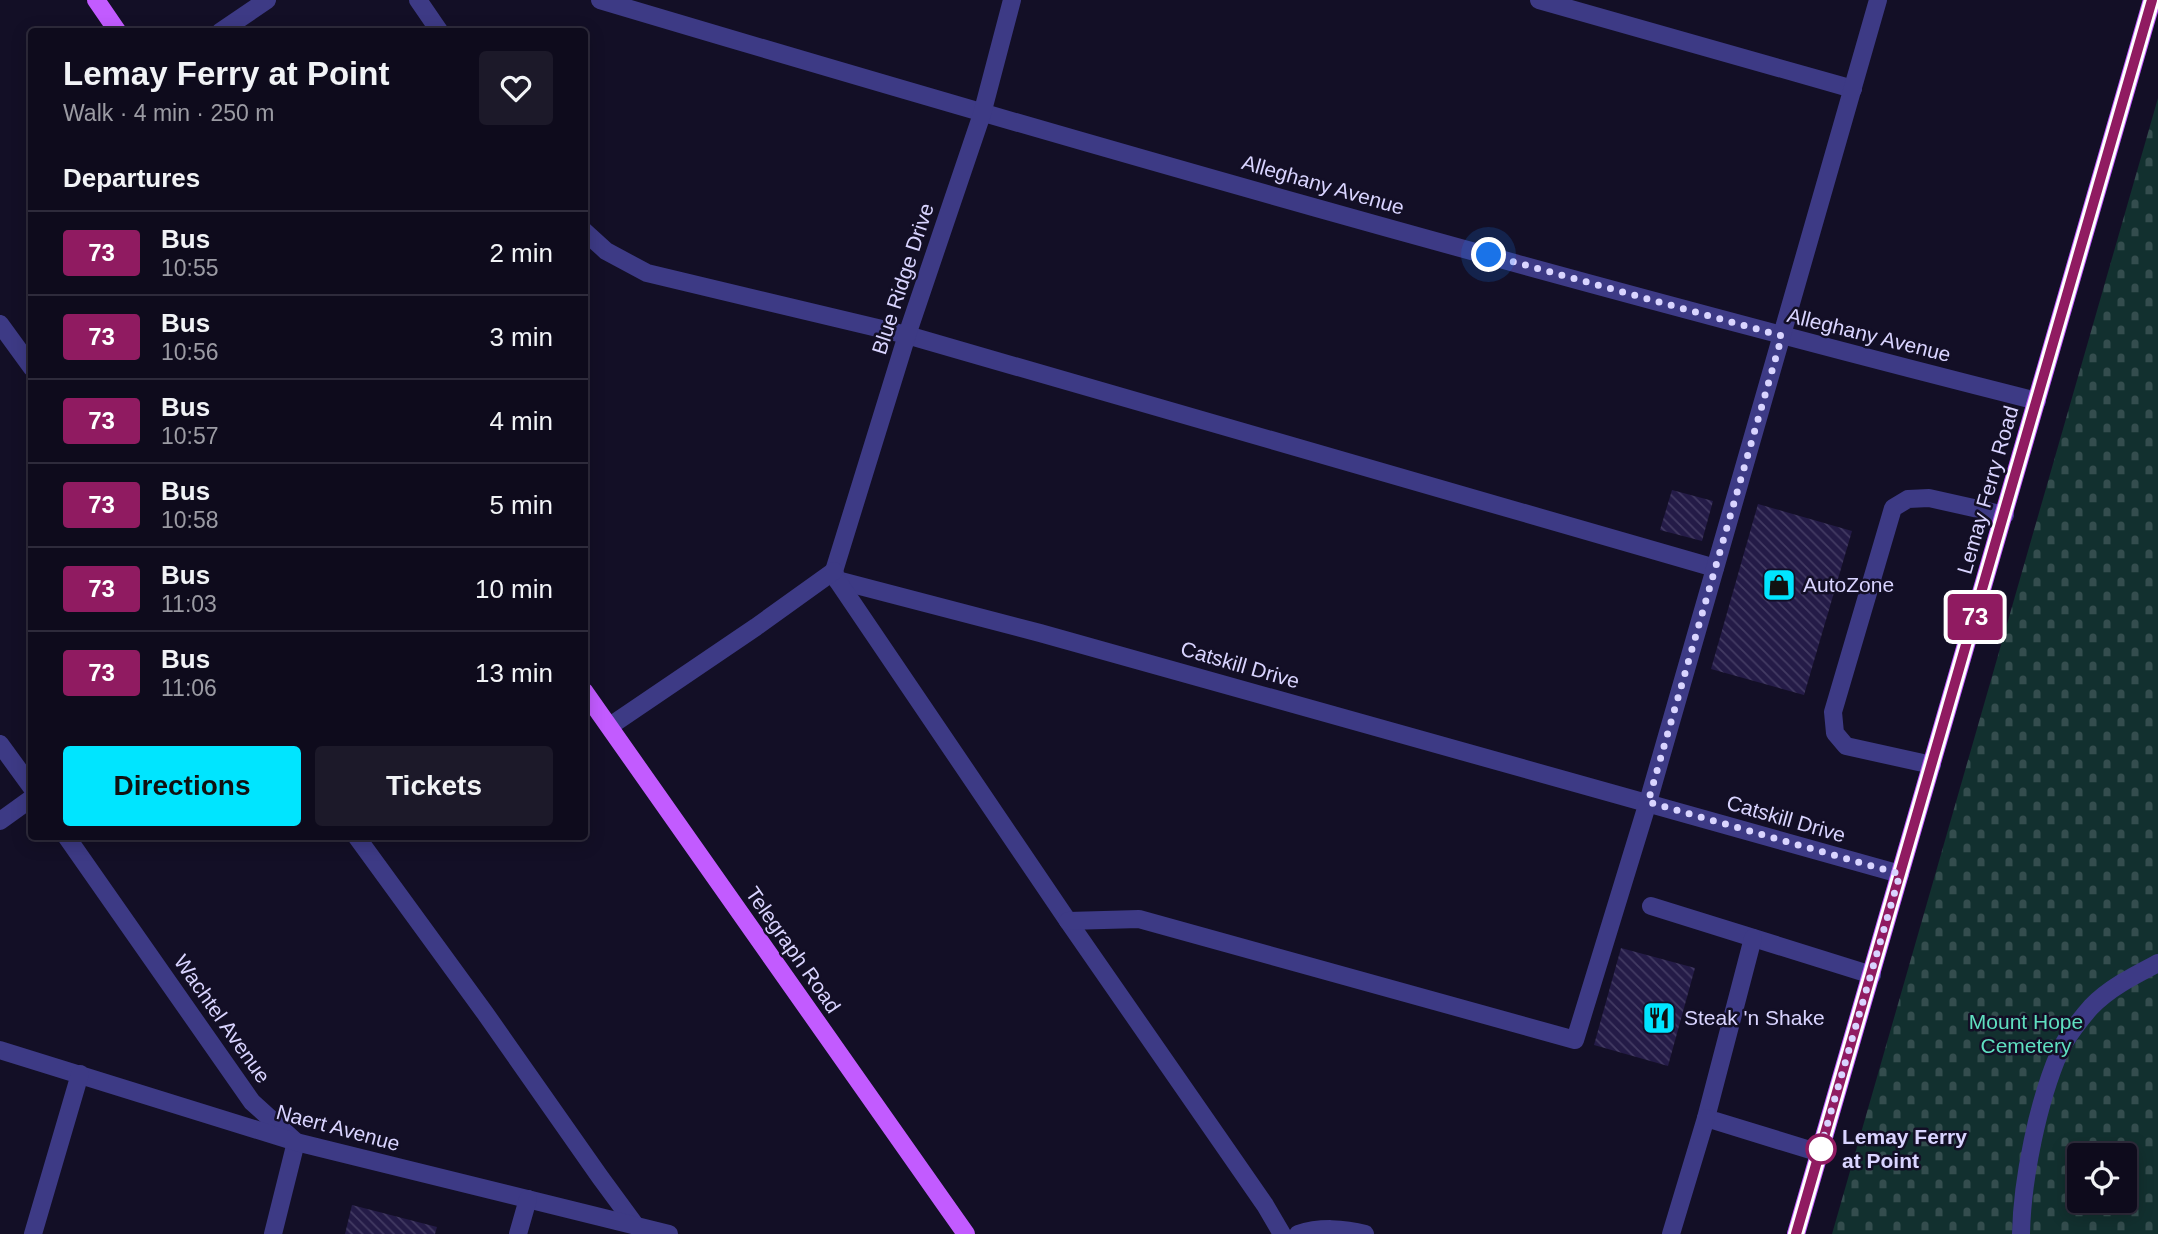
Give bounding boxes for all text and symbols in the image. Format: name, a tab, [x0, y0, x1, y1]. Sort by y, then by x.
button: heart	[479, 51, 553, 125]
text: Lemay Ferry at Point	[63, 55, 389, 92]
text: Walk · 4 min · 250 m	[63, 100, 274, 126]
street label: Alleghany Avenue	[1239, 150, 1407, 219]
text: Departures	[63, 163, 200, 193]
street label: Blue Ridge Drive	[867, 200, 938, 357]
text: Bus	[161, 224, 210, 254]
your location	[1471, 237, 1506, 272]
text: 2 min	[489, 238, 553, 268]
text: 73	[88, 239, 115, 266]
text: 10:55	[161, 255, 219, 281]
street label: Alleghany Avenue	[1785, 303, 1953, 366]
text: Bus	[161, 308, 210, 338]
text: 3 min	[489, 322, 553, 352]
text: 73	[88, 323, 115, 350]
text: 10:56	[161, 339, 219, 365]
text: Bus	[161, 392, 210, 422]
street label: Lemay Ferry Road	[1952, 403, 2023, 577]
text: 4 min	[489, 406, 553, 436]
text: 73	[88, 407, 115, 434]
text: 10:57	[161, 423, 219, 449]
text: Bus	[161, 476, 210, 506]
text: 5 min	[489, 490, 553, 520]
text: 73	[88, 491, 115, 518]
text: 10:58	[161, 507, 219, 533]
text: Bus	[161, 560, 210, 590]
shop icon: AutoZone	[1760, 566, 1798, 604]
place label: AutoZone	[1803, 573, 1894, 596]
text: 10 min	[475, 574, 553, 604]
text: 73	[88, 575, 115, 602]
text: 11:03	[161, 591, 217, 617]
line badge: 73	[1944, 594, 2007, 640]
text: 73	[1962, 603, 1988, 630]
street label: Catskill Drive	[1178, 637, 1302, 692]
text: Bus	[161, 644, 210, 674]
text: 13 min	[475, 658, 553, 688]
text: 73	[88, 659, 115, 686]
text: 11:06	[161, 675, 217, 701]
button: Directions	[63, 746, 301, 826]
button: Tickets	[315, 746, 553, 826]
street label: Catskill Drive	[1724, 791, 1848, 846]
street label: Telegraph Road	[741, 882, 845, 1017]
street label: Wachtel Avenue	[170, 950, 275, 1087]
restaurant icon: Steak 'n Shake	[1640, 999, 1678, 1037]
place label: Steak 'n Shake	[1684, 1006, 1825, 1029]
park label: Mount Hope Cemetery	[1969, 1010, 2083, 1057]
street label: Naert Avenue	[274, 1100, 402, 1155]
place label: Lemay Ferry at Point	[1842, 1125, 1967, 1172]
marker: Lemay Ferry at Point	[1806, 1134, 1836, 1164]
map controls	[2067, 1143, 2137, 1213]
button: locate	[2067, 1143, 2137, 1213]

